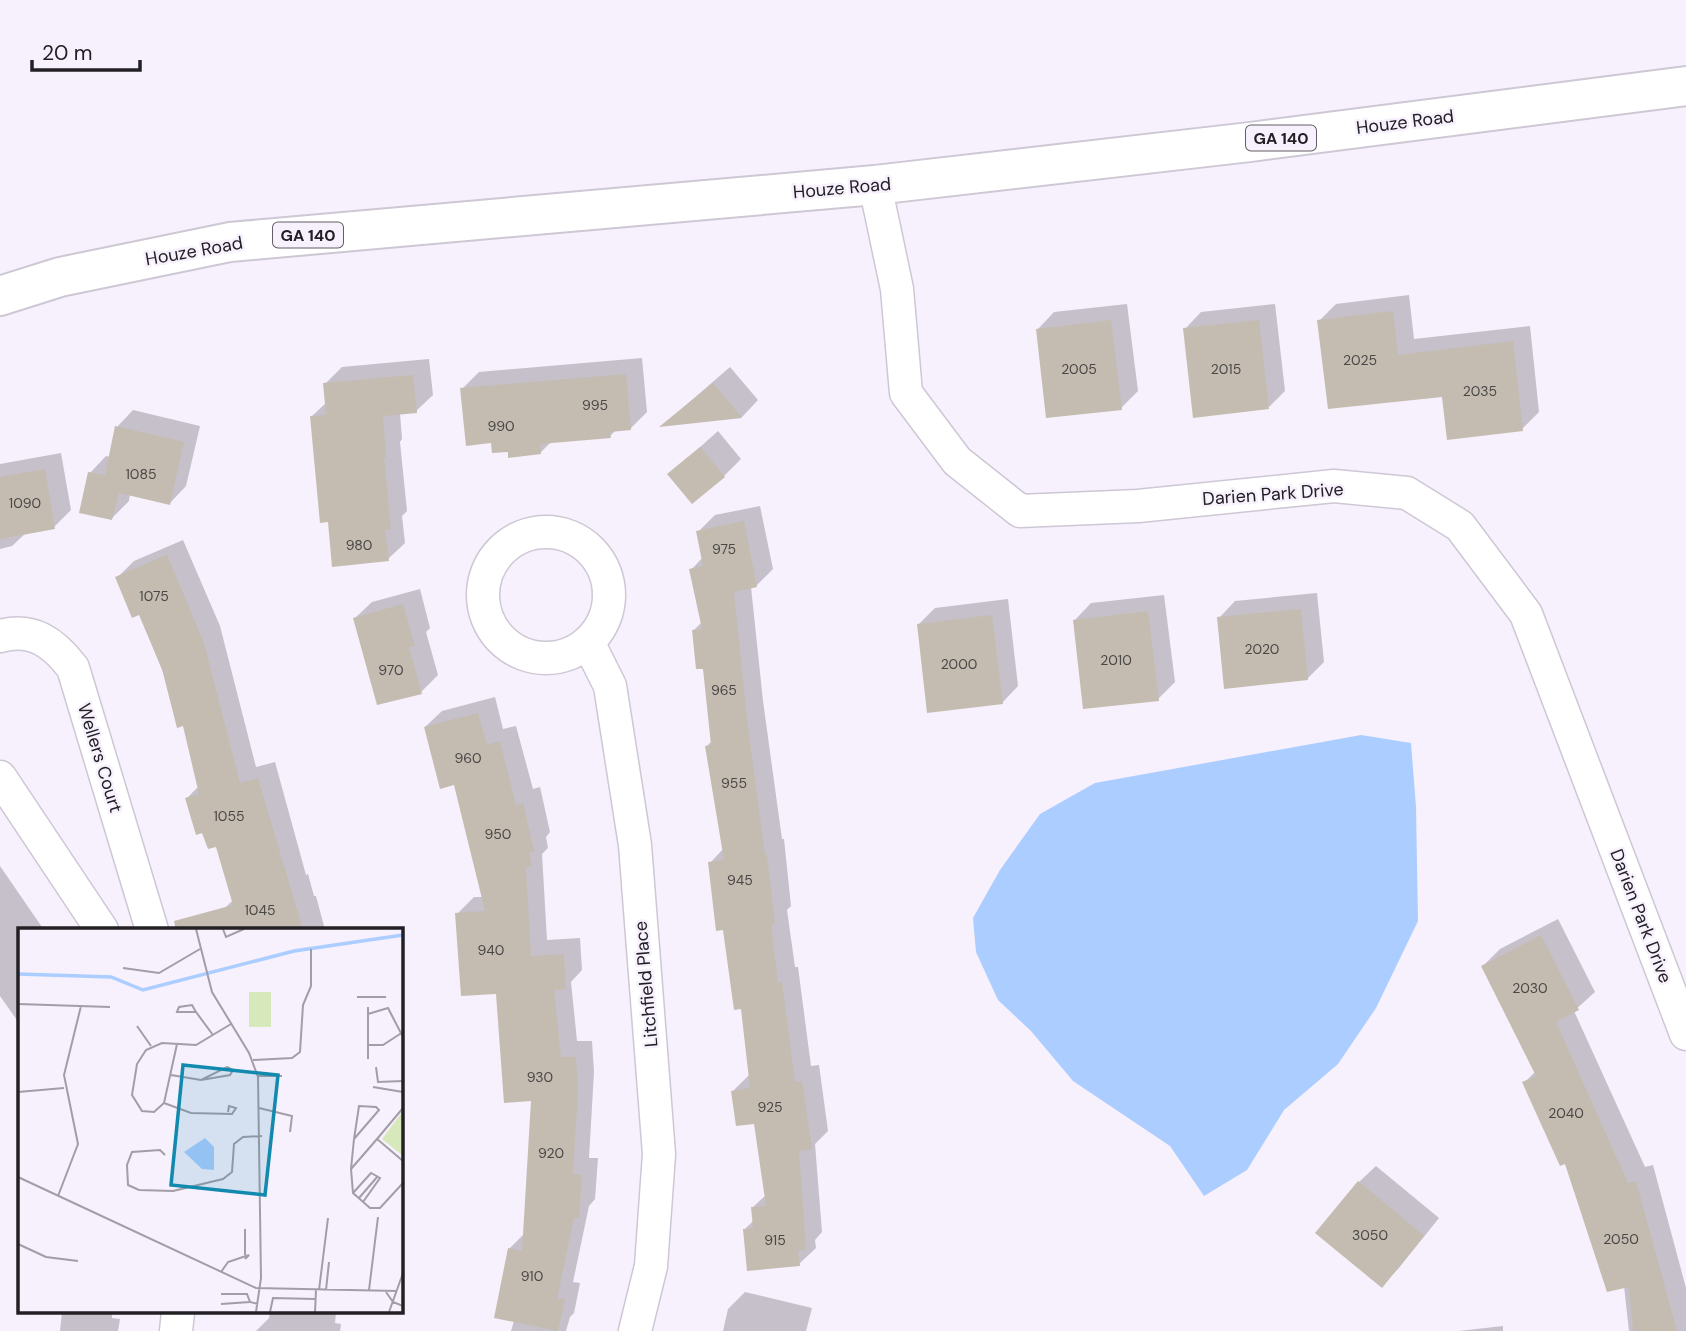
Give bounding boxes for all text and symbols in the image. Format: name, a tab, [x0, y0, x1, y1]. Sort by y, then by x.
scale bar	[32, 28, 140, 72]
text: 20 m	[42, 39, 93, 67]
street label: Houze Road	[1355, 104, 1455, 140]
road number: GA 140	[1246, 126, 1316, 150]
street label: Houze Road	[792, 172, 892, 204]
road number: GA 140	[273, 222, 343, 247]
street label: Houze Road	[143, 231, 245, 271]
house number: 2025	[1343, 351, 1377, 369]
house number: 2005	[1061, 360, 1097, 378]
house number: 2015	[1211, 360, 1241, 378]
house number: 2035	[1463, 382, 1497, 400]
house number: 995	[582, 396, 608, 414]
house number: 990	[487, 417, 515, 435]
house number: 1085	[126, 465, 157, 483]
street label: Darien Park Drive	[1202, 477, 1344, 511]
house number: 1090	[9, 494, 41, 512]
house number: 980	[346, 536, 372, 554]
house number: 975	[712, 540, 736, 558]
house number: 1075	[139, 587, 169, 605]
house number: 2020	[1245, 640, 1279, 658]
house number: 2010	[1100, 651, 1132, 669]
house number: 2000	[941, 655, 977, 673]
house number: 970	[378, 661, 404, 679]
house number: 965	[711, 681, 737, 699]
street label: Wellers Court	[72, 700, 128, 816]
house number: 960	[454, 749, 482, 767]
house number: 955	[721, 774, 747, 792]
house number: 1055	[213, 807, 245, 825]
house number: 950	[485, 825, 511, 843]
street label: Darien Park Drive	[1604, 846, 1678, 986]
house number: 945	[727, 871, 753, 889]
house number: 1045	[245, 901, 275, 919]
street label: Litchfield Place	[629, 920, 663, 1048]
inset map	[18, 928, 402, 1314]
house number: 940	[478, 941, 504, 959]
house number: 2030	[1512, 979, 1548, 997]
house number: 930	[527, 1068, 553, 1086]
house number: 925	[757, 1098, 783, 1116]
house number: 2040	[1548, 1104, 1584, 1122]
house number: 920	[538, 1144, 564, 1162]
house number: 3050	[1352, 1226, 1388, 1244]
house number: 2050	[1603, 1230, 1639, 1248]
house number: 915	[764, 1231, 786, 1249]
house number: 910	[521, 1267, 543, 1285]

